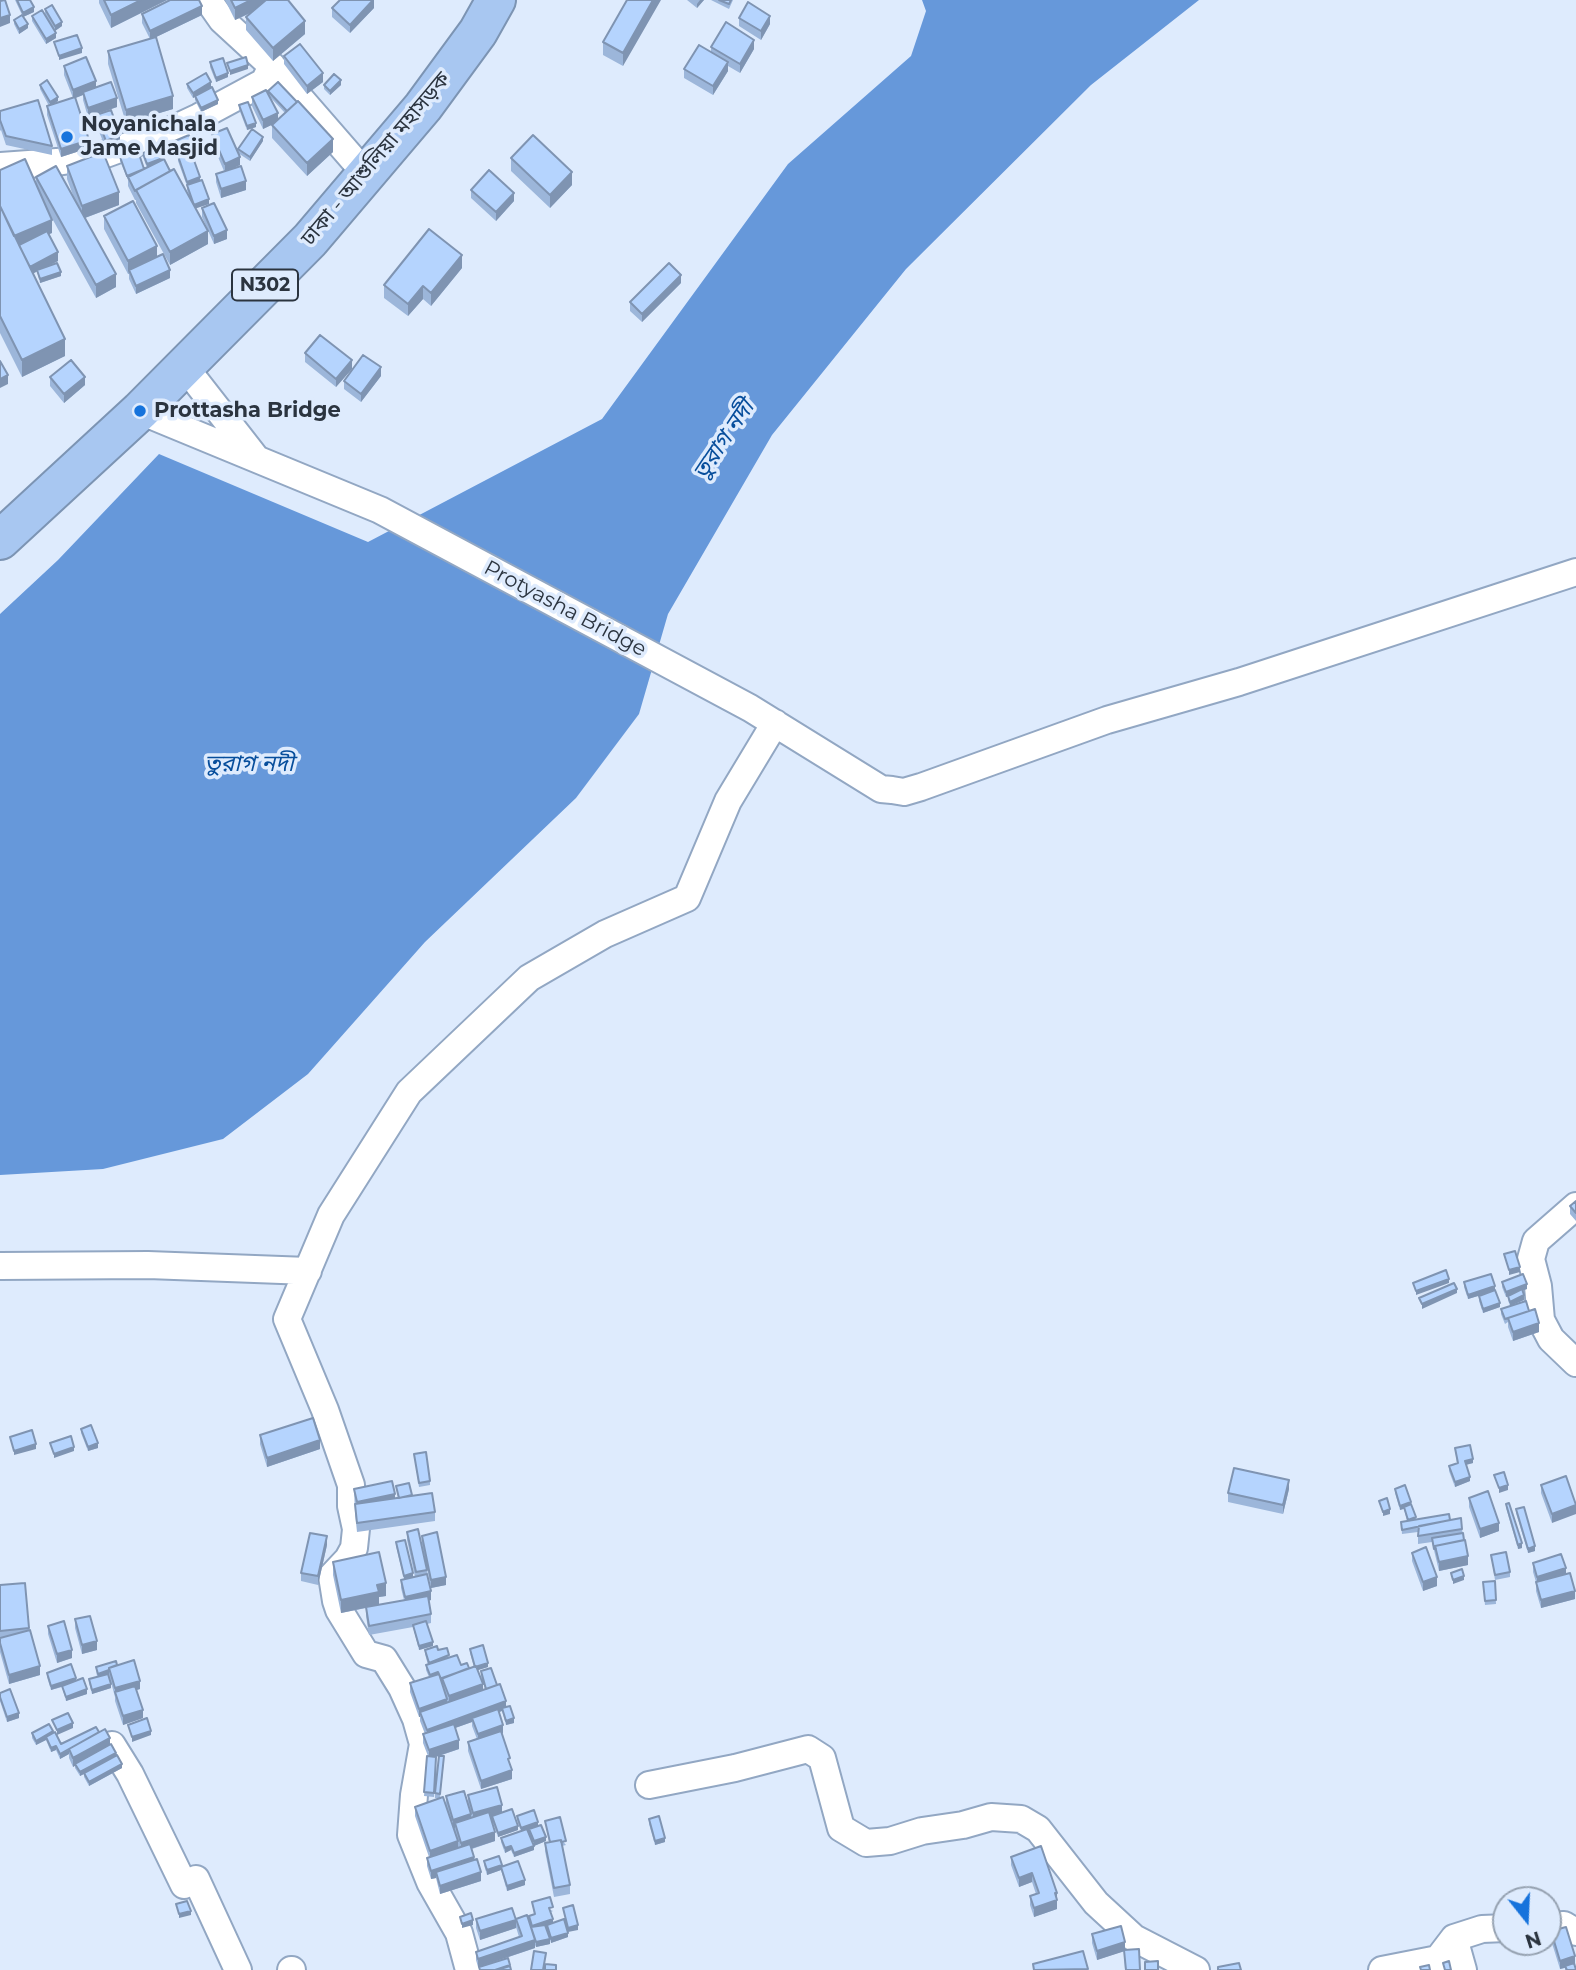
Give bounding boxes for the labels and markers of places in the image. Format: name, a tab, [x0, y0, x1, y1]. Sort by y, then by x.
place label: Noyanichala Jame Masjid	[81, 112, 218, 162]
marker: Noyanichala Jame Masjid	[59, 129, 75, 145]
place label: Prottasha Bridge	[154, 398, 341, 424]
marker: Prottasha Bridge	[132, 403, 148, 419]

